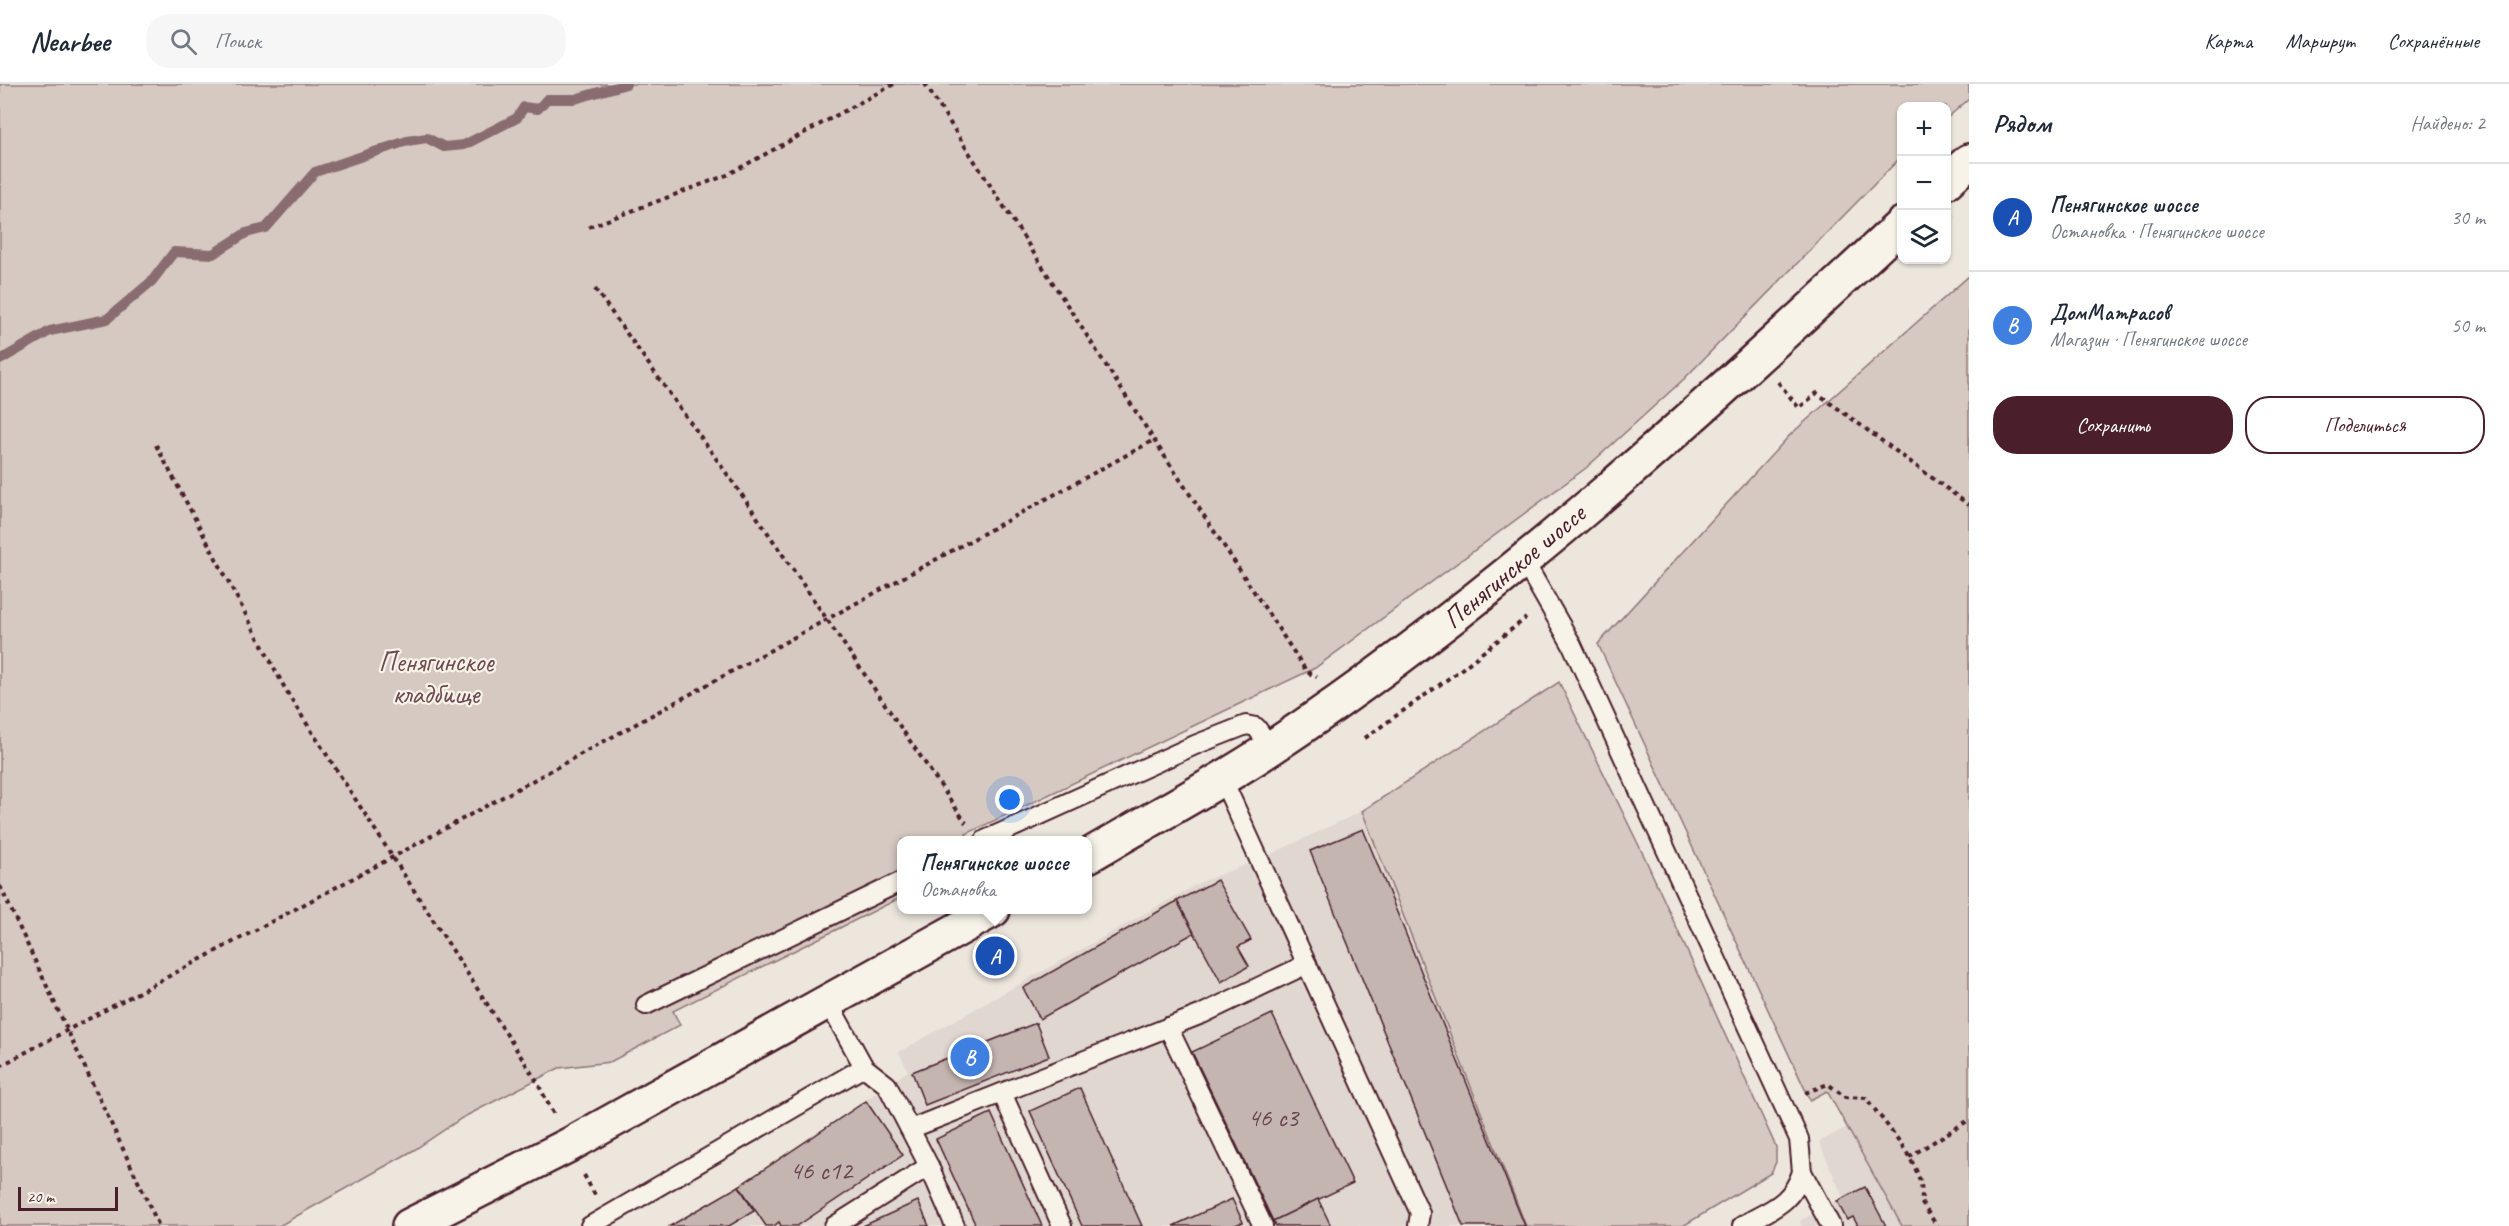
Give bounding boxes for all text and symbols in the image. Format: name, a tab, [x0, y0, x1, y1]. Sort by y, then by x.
search box	[146, 14, 566, 68]
text: Nearbee	[30, 24, 110, 59]
icon: search	[167, 25, 200, 58]
text: Поиск	[215, 27, 261, 55]
text: Карта	[2204, 28, 2253, 54]
text: Маршрут	[2286, 28, 2355, 54]
text: Сохранённые	[2388, 28, 2479, 54]
map controls	[1897, 102, 1951, 264]
button: +	[1897, 102, 1951, 156]
text: Рядом	[1993, 107, 2051, 140]
text: Найдено: 2	[2410, 111, 2485, 136]
button: −	[1897, 156, 1951, 210]
text: Пенягинское шоссе	[2050, 191, 2197, 219]
text: A	[2007, 205, 2018, 230]
text: 30 m	[2451, 205, 2485, 230]
button: layers	[1897, 210, 1951, 264]
text: Остановка · Пенягинское шоссе	[2050, 219, 2264, 244]
text: ДомМатрасов	[2050, 299, 2170, 327]
text: B	[2007, 313, 2018, 338]
text: 50 m	[2451, 313, 2485, 338]
text: Магазин · Пенягинское шоссе	[2050, 327, 2247, 352]
button: Сохранить	[1993, 396, 2233, 454]
button: Поделиться	[2245, 396, 2485, 454]
street label: Пенягинское шоссе	[1436, 495, 1594, 636]
park label: Пенягинское кладбище	[379, 644, 495, 711]
your location	[995, 785, 1024, 814]
popup	[897, 836, 1092, 914]
text: Пенягинское шоссе	[921, 849, 1068, 877]
text: Остановка	[921, 877, 996, 902]
pin: A	[976, 934, 1014, 978]
pin: B	[950, 1034, 990, 1080]
house number: 46 с3	[1248, 1101, 1301, 1134]
house number: 46 с12	[790, 1154, 854, 1187]
scale bar	[18, 1184, 118, 1212]
text: 20 m	[27, 1187, 54, 1207]

